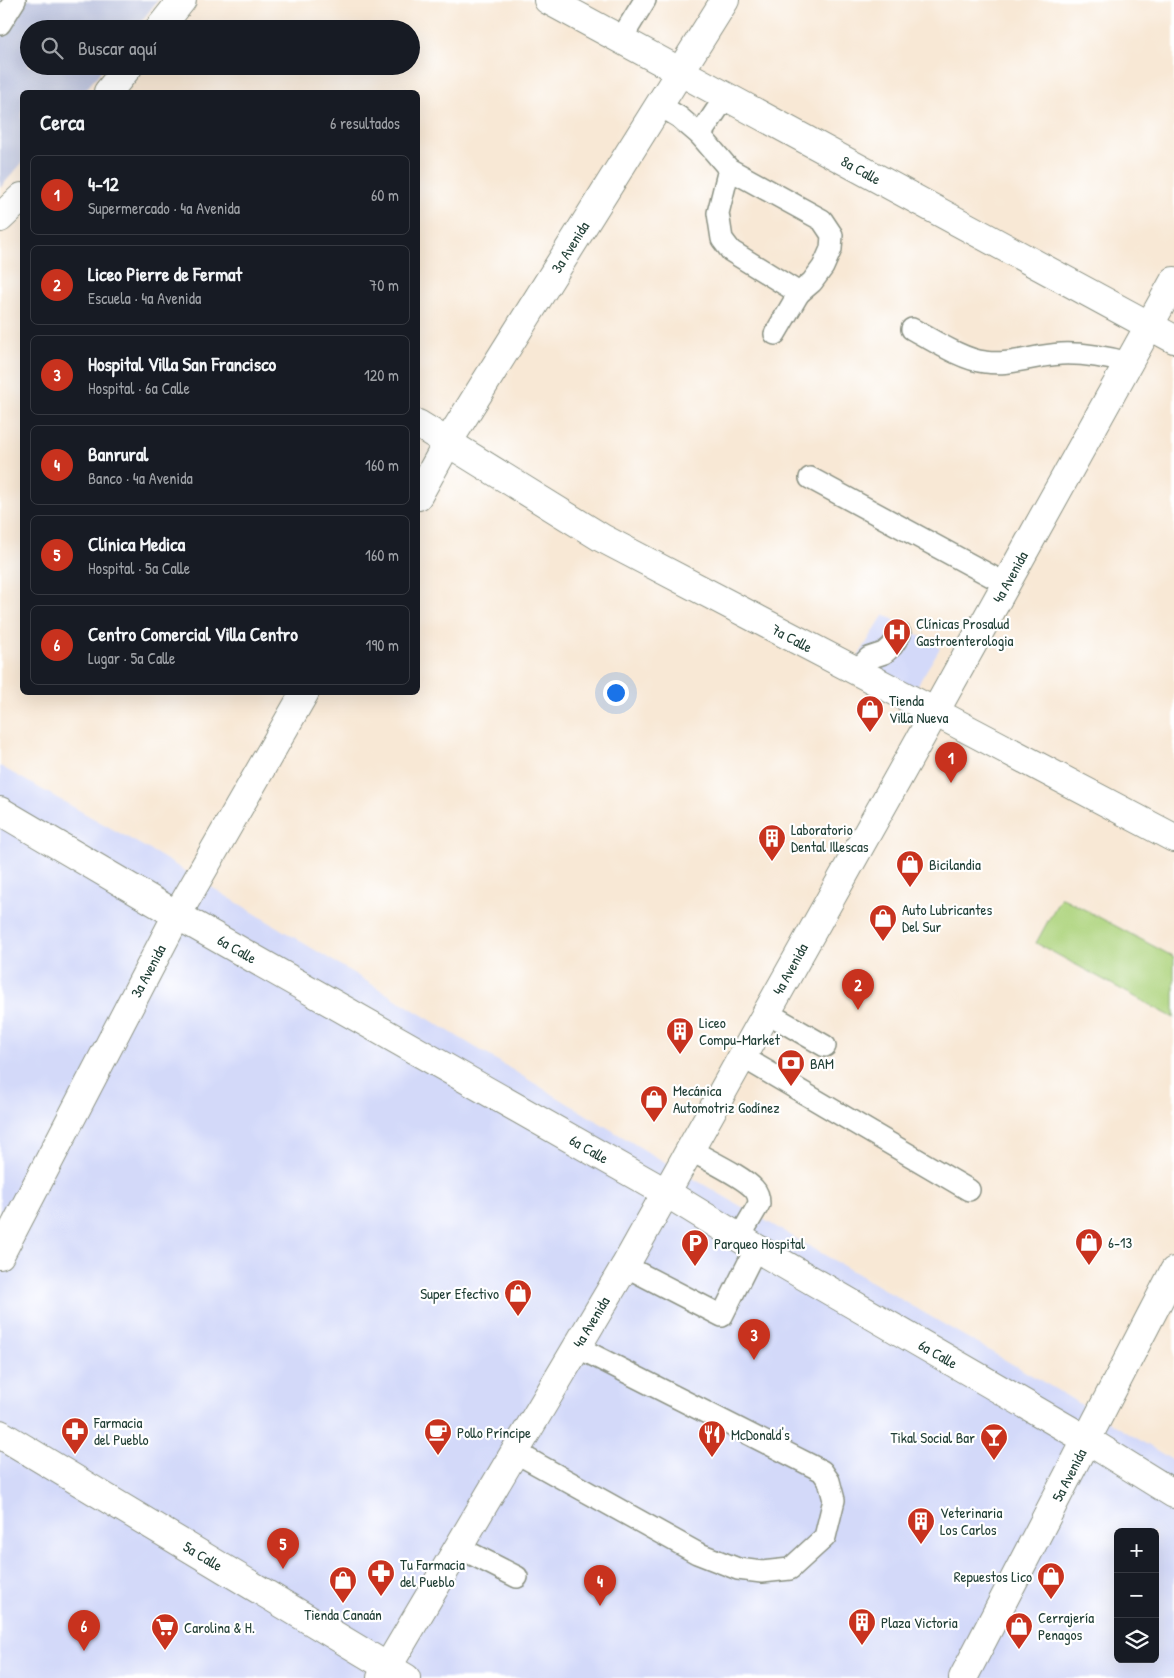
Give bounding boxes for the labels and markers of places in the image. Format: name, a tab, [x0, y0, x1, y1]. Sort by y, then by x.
place label: Clínicas Prosalud Gastroenterologia	[916, 613, 1014, 651]
hospital icon: Clínicas Prosalud Gastroenterologia	[882, 617, 912, 656]
place label: Tienda Villa Nueva	[889, 690, 949, 728]
shop icon: Tienda Villa Nueva	[855, 694, 885, 733]
pin: 1	[935, 742, 967, 783]
place label: Laboratorio Dental Illescas	[791, 819, 869, 857]
building icon: Laboratorio Dental Illescas	[757, 823, 787, 862]
shop icon: Bicilandia	[895, 849, 925, 888]
place label: Bicilandia	[929, 854, 981, 875]
place label: Auto Lubricantes Del Sur	[902, 899, 992, 937]
shop icon: Auto Lubricantes Del Sur	[868, 903, 898, 942]
pin: 2	[842, 969, 874, 1010]
place label: Liceo Compu-Market	[699, 1012, 781, 1050]
building icon: Liceo Compu-Market	[665, 1016, 695, 1055]
bank icon: BAM	[776, 1048, 806, 1087]
place label: BAM	[810, 1053, 834, 1074]
place label: Mecánica Automotriz Godínez	[673, 1080, 780, 1118]
shop icon: Mecánica Automotriz Godínez	[639, 1084, 669, 1123]
shop icon: 6-13	[1074, 1227, 1104, 1266]
parking icon: Parqueo Hospital	[680, 1228, 710, 1267]
place label: 6-13	[1108, 1232, 1132, 1253]
place label: Parqueo Hospital	[714, 1233, 805, 1254]
shop icon: Super Efectivo	[503, 1278, 533, 1317]
place label: Super Efectivo	[420, 1283, 499, 1304]
pin: 3	[738, 1319, 770, 1360]
place label: Farmacia del Pueblo	[93, 1412, 149, 1450]
pharmacy icon: Farmacia del Pueblo	[60, 1416, 90, 1455]
cafe icon: Pollo Príncipe	[423, 1417, 453, 1456]
restaurant icon: McDonald's	[697, 1419, 727, 1458]
place label: Pollo Príncipe	[457, 1422, 531, 1443]
bar icon: Tikal Social Bar	[979, 1422, 1009, 1461]
place label: McDonald's	[731, 1424, 790, 1445]
place label: Tikal Social Bar	[890, 1427, 975, 1448]
place label: Veterinaria Los Carlos	[940, 1502, 1002, 1540]
building icon: Veterinaria Los Carlos	[906, 1506, 936, 1545]
pin: 5	[267, 1528, 299, 1569]
place label: Tu Farmacia del Pueblo	[400, 1554, 465, 1592]
pharmacy icon: Tu Farmacia del Pueblo	[366, 1558, 396, 1597]
shop icon: Repuestos Lico	[1036, 1561, 1066, 1600]
shop icon: Tienda Canaán	[328, 1565, 358, 1604]
pin: 4	[584, 1565, 616, 1606]
place label: Repuestos Lico	[954, 1566, 1032, 1587]
place label: Tienda Canaán	[304, 1604, 382, 1625]
building icon: Plaza Victoria	[847, 1607, 877, 1646]
place label: Cerrajería Penagos	[1038, 1607, 1094, 1645]
pin: 6	[68, 1610, 100, 1651]
shop icon: Cerrajería Penagos	[1004, 1611, 1034, 1650]
supermarket icon: Carolina & H.	[150, 1612, 180, 1651]
place label: Plaza Victoria	[881, 1612, 958, 1633]
place label: Carolina & H.	[184, 1617, 255, 1638]

